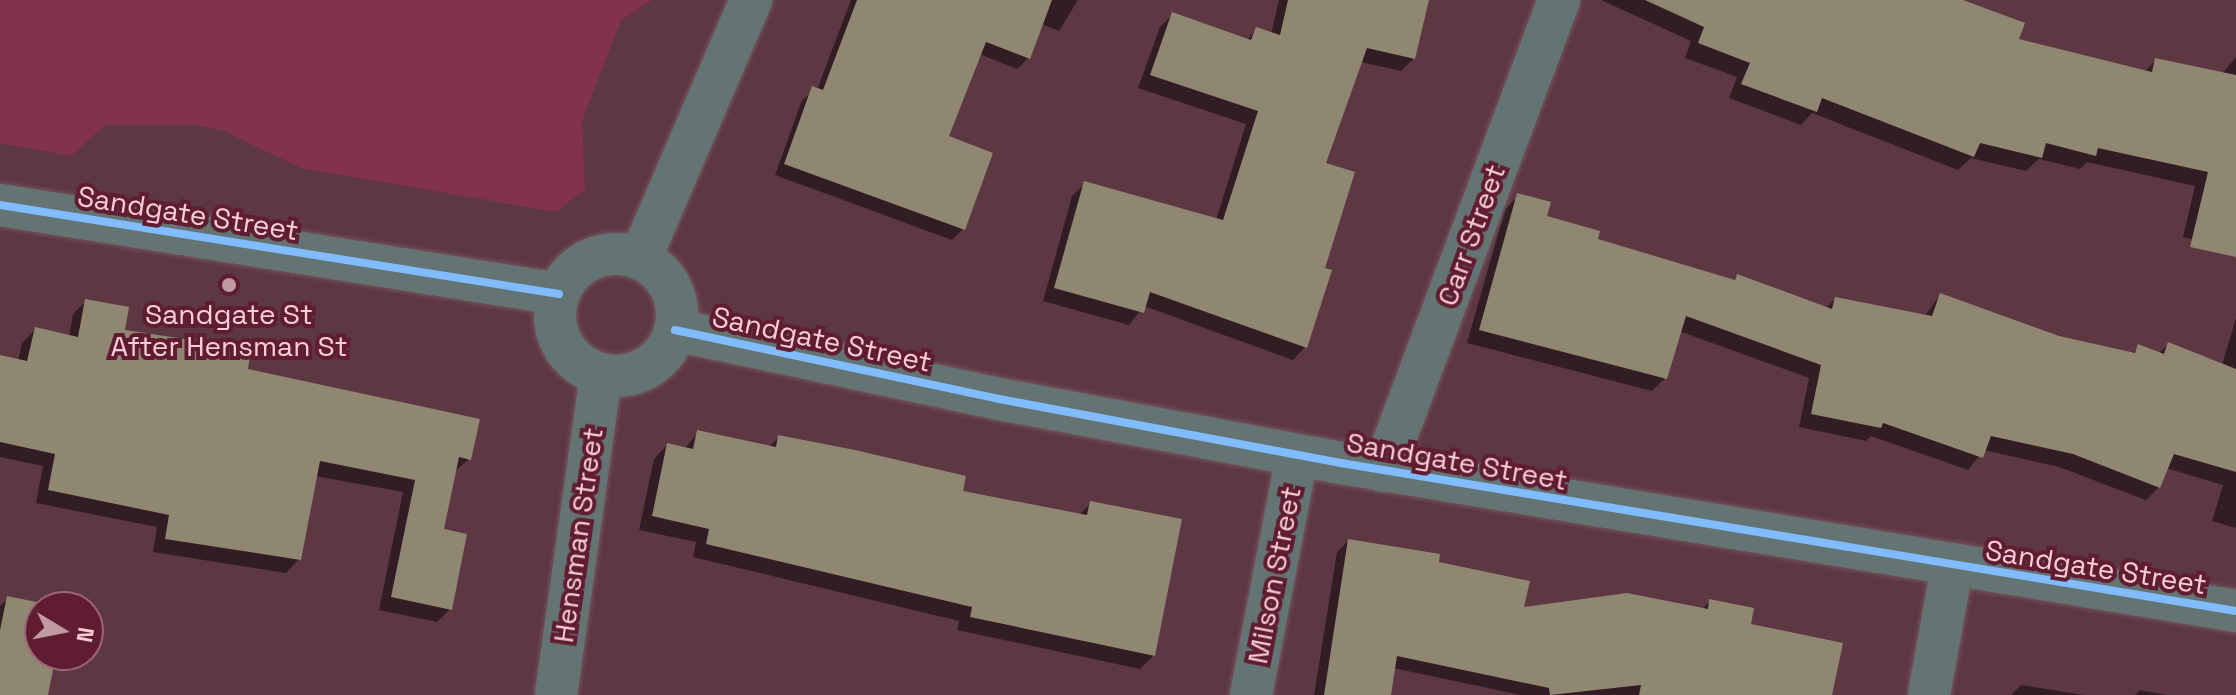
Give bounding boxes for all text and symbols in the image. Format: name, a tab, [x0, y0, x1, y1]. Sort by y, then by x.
street label: Carr Street	[1430, 160, 1512, 310]
street label: Sandgate Street	[75, 179, 301, 247]
marker: Sandgate St After Hensman St	[220, 276, 238, 294]
place label: Sandgate St After Hensman St	[110, 297, 348, 363]
street label: Sandgate Street	[709, 299, 935, 379]
street label: Hensman Street	[546, 425, 610, 645]
street label: Sandgate Street	[1344, 425, 1570, 497]
street label: Milson Street	[1240, 483, 1308, 667]
street label: Sandgate Street	[1983, 533, 2209, 601]
north arrow	[24, 591, 104, 671]
text: N	[71, 625, 101, 645]

